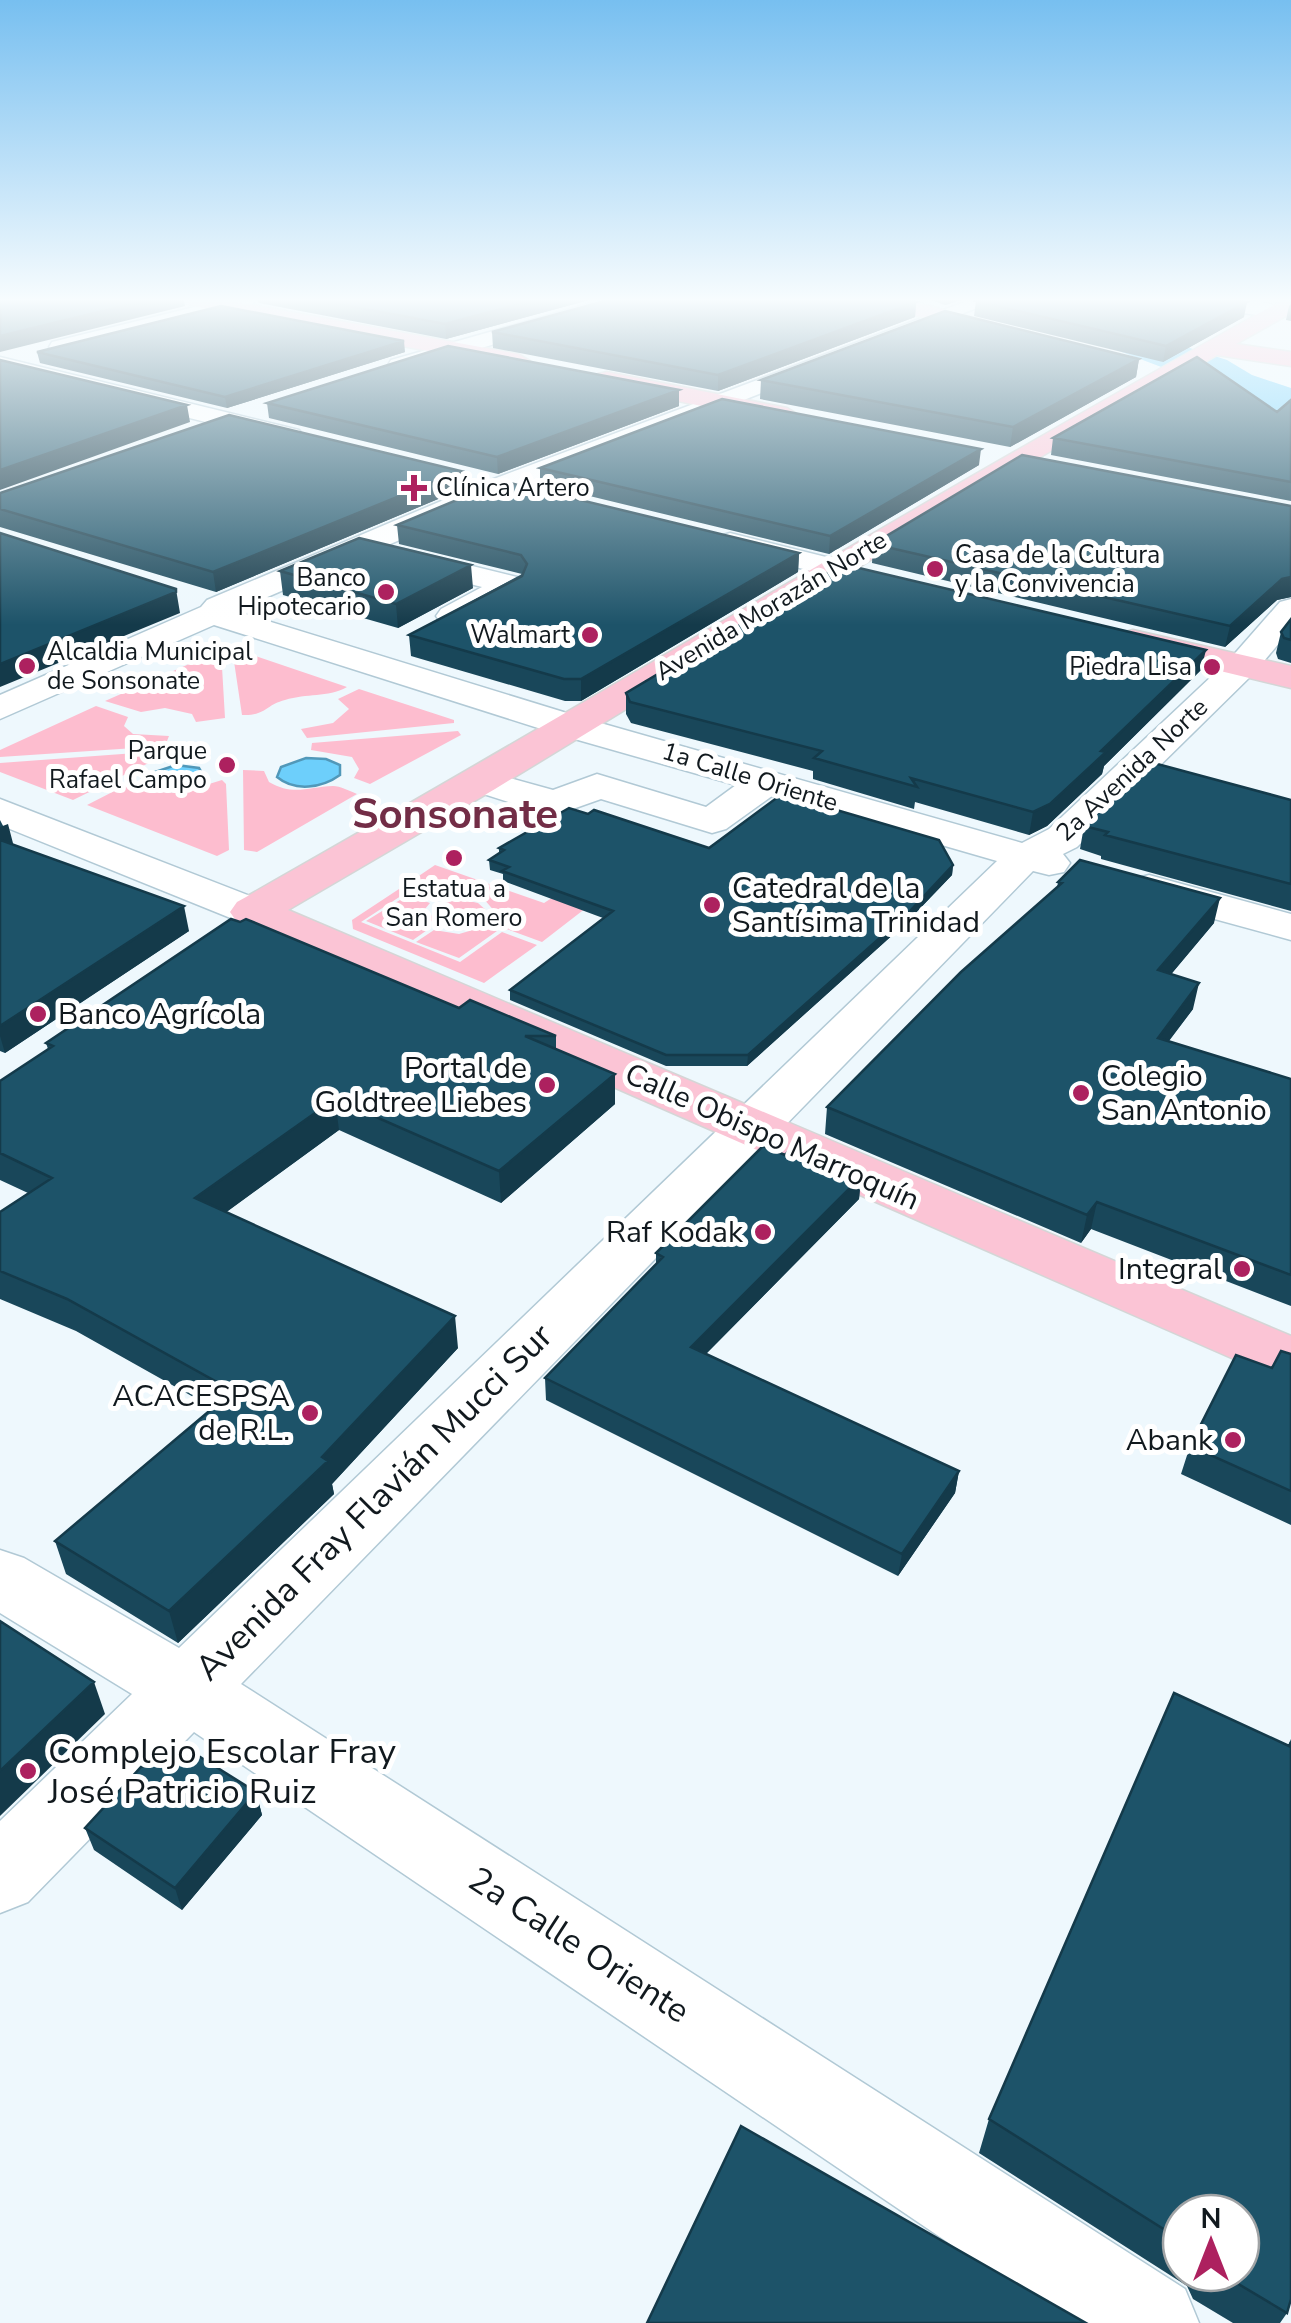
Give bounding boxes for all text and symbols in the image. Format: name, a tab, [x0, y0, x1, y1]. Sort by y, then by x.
place label: Clínica Artero	[436, 471, 590, 505]
marker: Clínica Artero	[401, 475, 427, 501]
street label: Avenida Morazán Norte	[649, 523, 893, 689]
place label: Casa de la Cultura y la Convivencia	[955, 538, 1160, 601]
marker: Casa de la Cultura y la Convivencia	[924, 558, 946, 580]
place label: Banco Hipotecario	[238, 561, 366, 624]
marker: Banco Hipotecario	[375, 581, 397, 603]
place label: Walmart	[470, 618, 570, 652]
marker: Walmart	[579, 624, 601, 646]
place label: Alcaldia Municipal de Sonsonate	[47, 635, 253, 698]
place label: Piedra Lisa	[1069, 650, 1192, 684]
marker: Alcaldia Municipal de Sonsonate	[16, 655, 38, 677]
marker: Piedra Lisa	[1201, 656, 1223, 678]
street label: 2a Avenida Norte	[1049, 691, 1215, 849]
place label: Parque Rafael Campo	[49, 734, 207, 797]
street label: 1a Calle Oriente	[658, 734, 842, 820]
marker: Parque Rafael Campo	[216, 754, 238, 776]
district label: Sonsonate	[352, 786, 558, 843]
marker: Estatua a San Romero	[443, 847, 465, 869]
place label: Catedral de la Santísima Trinidad	[732, 868, 980, 943]
place label: Estatua a San Romero	[386, 872, 522, 935]
marker: Catedral de la Santísima Trinidad	[701, 894, 723, 916]
place label: Banco Agrícola	[58, 994, 261, 1035]
marker: Banco Agrícola	[27, 1003, 49, 1025]
place label: Portal de Goldtree Liebes	[315, 1048, 527, 1123]
street label: Calle Obispo Marroquín	[618, 1053, 926, 1221]
place label: Colegio San Antonio	[1101, 1056, 1267, 1131]
marker: Portal de Goldtree Liebes	[536, 1074, 558, 1096]
marker: Colegio San Antonio	[1070, 1082, 1092, 1104]
place label: Raf Kodak	[606, 1212, 744, 1253]
marker: Raf Kodak	[752, 1221, 774, 1243]
place label: Integral	[1118, 1249, 1222, 1290]
marker: Integral	[1231, 1258, 1253, 1280]
street label: Avenida Fray Flavián Mucci Sur	[185, 1313, 563, 1691]
place label: ACACESPSA de R.L.	[112, 1376, 290, 1451]
marker: ACACESPSA de R.L.	[299, 1402, 321, 1424]
place label: Abank	[1126, 1420, 1214, 1461]
marker: Abank	[1222, 1429, 1244, 1451]
place label: Complejo Escolar Fray José Patricio Ruiz	[47, 1728, 396, 1815]
marker: Complejo Escolar Fray José Patricio Ruiz	[17, 1760, 39, 1782]
street label: 2a Calle Oriente	[459, 1856, 699, 2034]
north arrow	[1161, 2193, 1261, 2293]
text: N	[1201, 2200, 1221, 2238]

